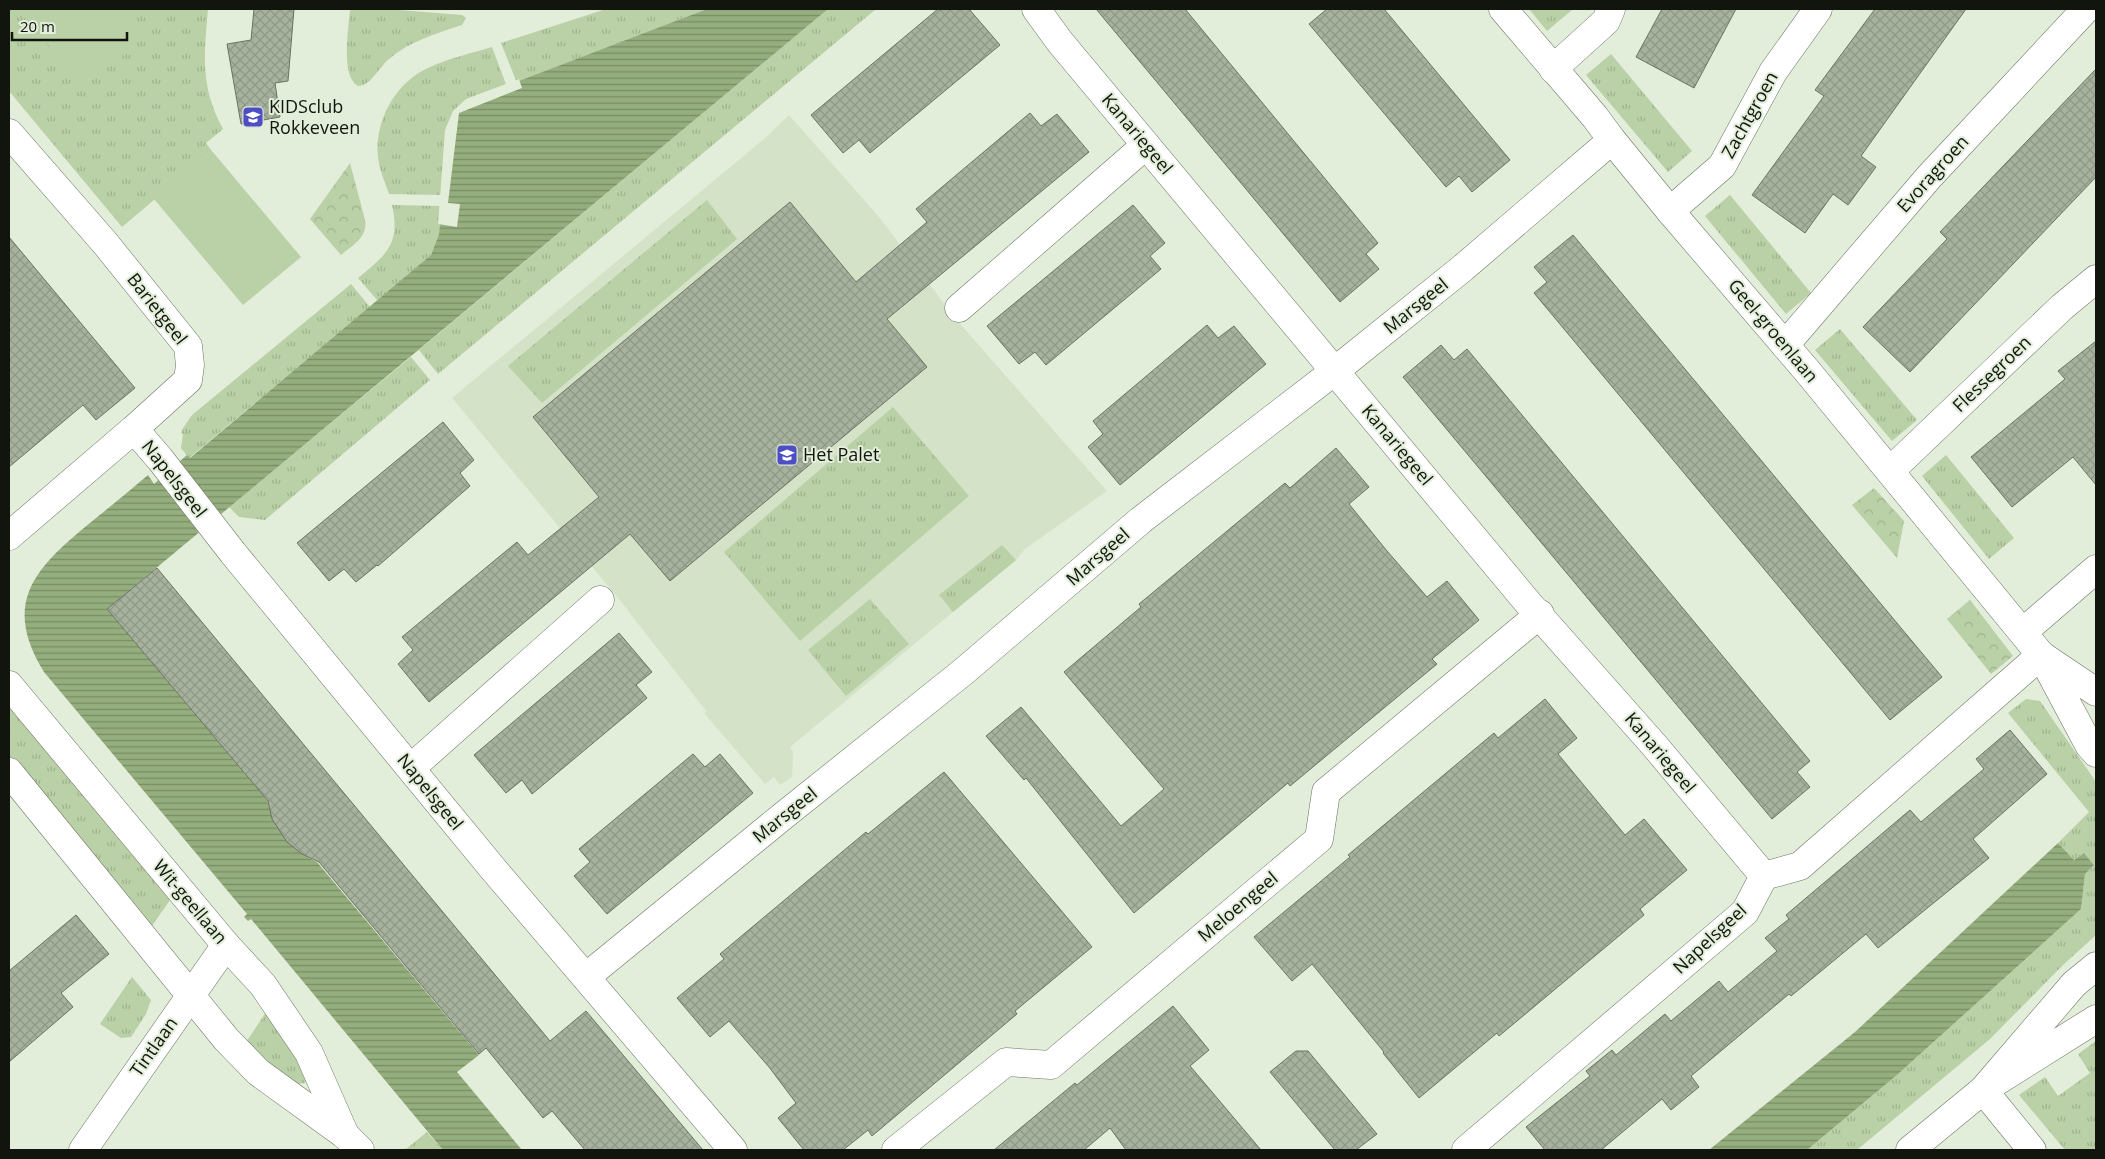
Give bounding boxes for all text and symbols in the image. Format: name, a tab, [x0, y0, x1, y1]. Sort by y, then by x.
scale bar	[12, 10, 128, 42]
text: 20 m	[20, 16, 55, 36]
street label: Zachtgroen	[1715, 67, 1783, 162]
street label: Kanariegeel	[1097, 88, 1179, 179]
place label: KIDSclub Rokkeveen	[269, 94, 360, 139]
school or university icon: KIDSclub Rokkeveen	[241, 105, 265, 129]
street label: Evoragroen	[1891, 130, 1973, 217]
street label: Barietgeel	[122, 268, 193, 349]
street label: Marsgeel	[1378, 272, 1453, 339]
street label: Geel-groenlaan	[1723, 273, 1824, 387]
street label: Flessegroen	[1947, 330, 2036, 417]
street label: Kanariegeel	[1357, 399, 1439, 490]
street label: Napelsgeel	[137, 435, 213, 522]
place label: Het Palet	[803, 442, 879, 466]
school or university icon: Het Palet	[775, 443, 799, 467]
street label: Marsgeel	[1061, 522, 1134, 590]
street label: Kanariegeel	[1620, 707, 1702, 798]
street label: Napelsgeel	[392, 748, 469, 835]
street label: Marsgeel	[747, 781, 822, 848]
street label: Wit-geellaan	[148, 854, 233, 949]
street label: Meloengeel	[1192, 866, 1282, 947]
street label: Napelsgeel	[1667, 898, 1751, 979]
street label: Tintlaan	[124, 1012, 182, 1081]

